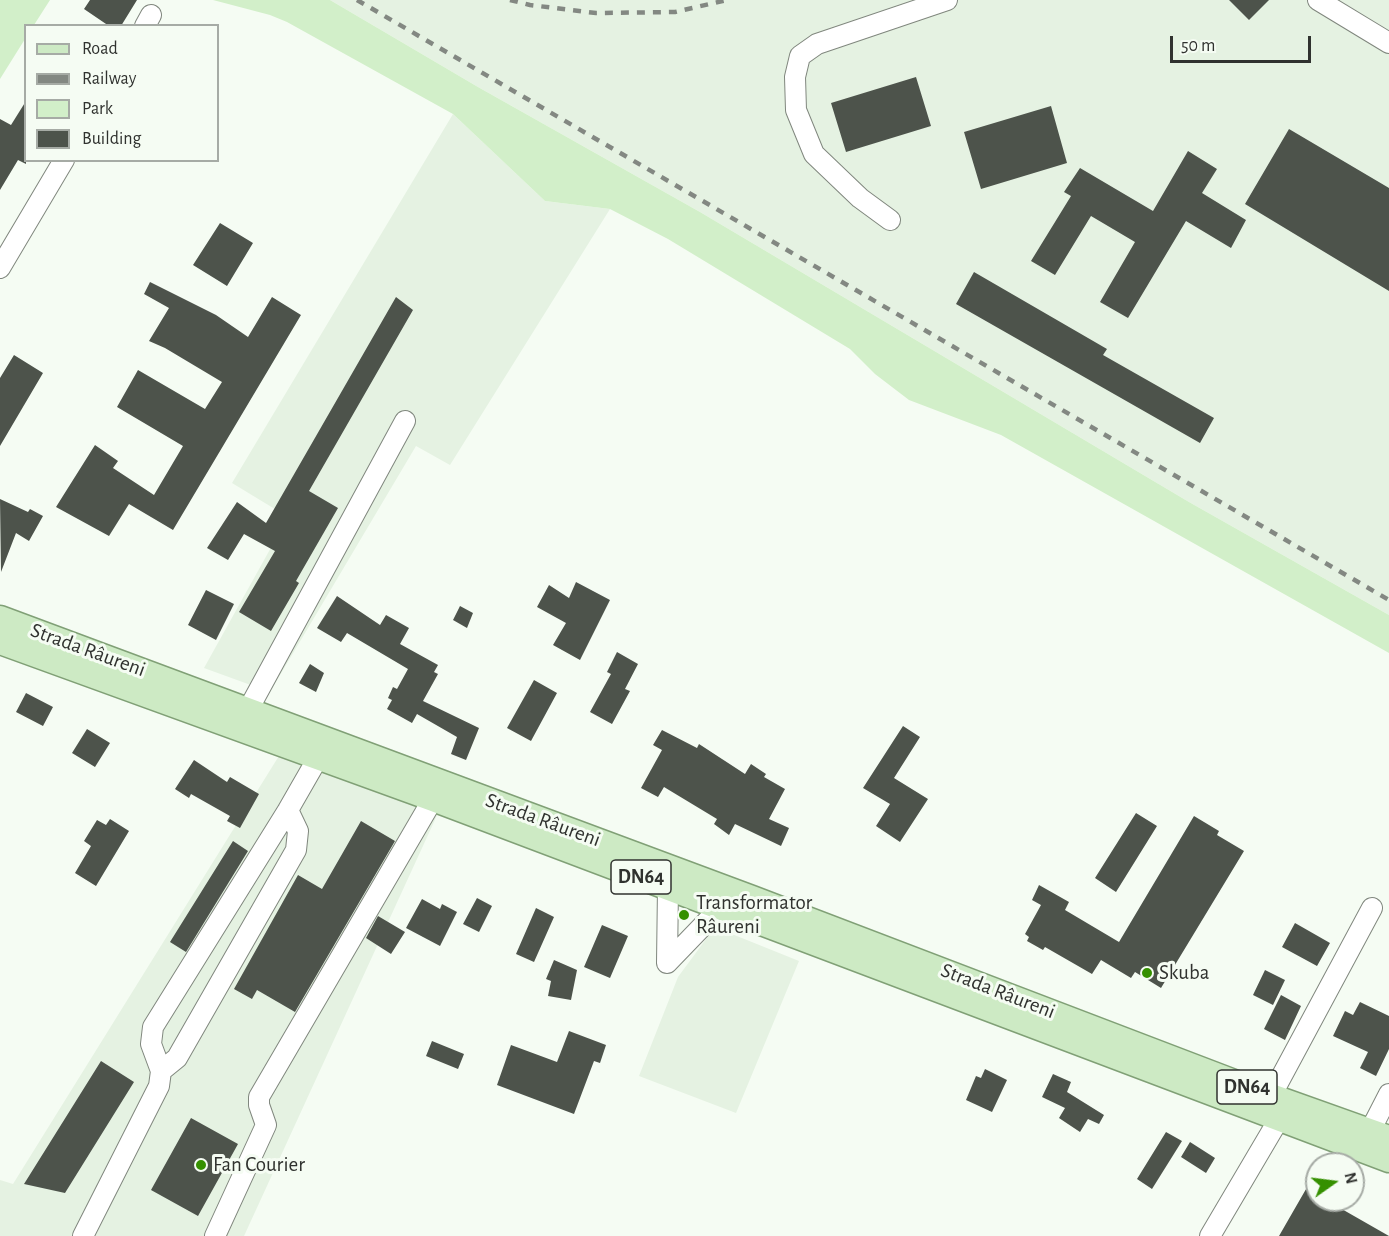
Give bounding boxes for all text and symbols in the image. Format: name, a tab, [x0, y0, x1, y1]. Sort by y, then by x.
legend	[24, 24, 219, 162]
scale bar	[1173, 24, 1314, 62]
text: 50 m	[1181, 37, 1215, 55]
text: Road	[82, 40, 118, 58]
text: Railway	[82, 70, 136, 88]
text: Park	[82, 100, 113, 118]
text: Building	[82, 130, 141, 148]
street label: Strada Râureni	[27, 618, 149, 682]
street label: Strada Râureni	[482, 788, 604, 852]
road number: DN64	[611, 860, 671, 894]
place label: Transformator Râureni	[696, 890, 812, 940]
marker: Transformator Râureni	[677, 908, 691, 922]
street label: Strada Râureni	[937, 958, 1059, 1024]
place label: Skuba	[1159, 960, 1209, 986]
marker: Skuba	[1140, 966, 1154, 980]
road number: DN64	[1217, 1070, 1277, 1104]
place label: Fan Courier	[213, 1152, 305, 1178]
north arrow	[1305, 1152, 1365, 1212]
marker: Fan Courier	[194, 1158, 208, 1172]
text: N	[1341, 1171, 1360, 1185]

